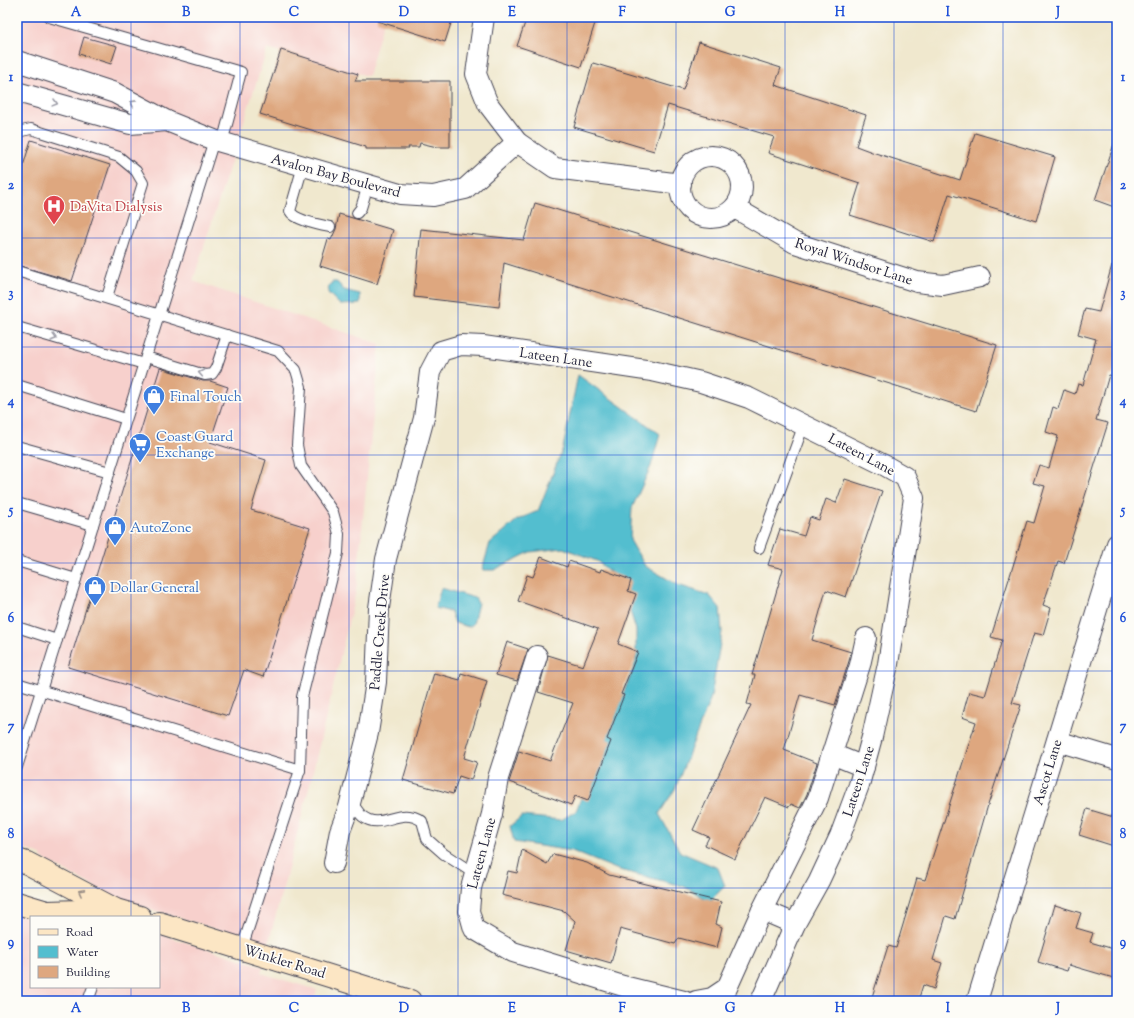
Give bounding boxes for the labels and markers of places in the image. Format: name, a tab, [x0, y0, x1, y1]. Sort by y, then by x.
hospital icon: DaVita Dialysis	[41, 193, 67, 226]
place label: DaVita Dialysis	[70, 198, 162, 218]
shop icon: Final Touch	[141, 383, 167, 416]
place label: Final Touch	[170, 388, 242, 408]
place label: Coast Guard Exchange	[156, 428, 233, 464]
supermarket icon: Coast Guard Exchange	[127, 431, 153, 464]
shop icon: AutoZone	[102, 514, 128, 547]
place label: AutoZone	[130, 519, 192, 539]
shop icon: Dollar General	[82, 574, 108, 607]
place label: Dollar General	[110, 579, 199, 599]

